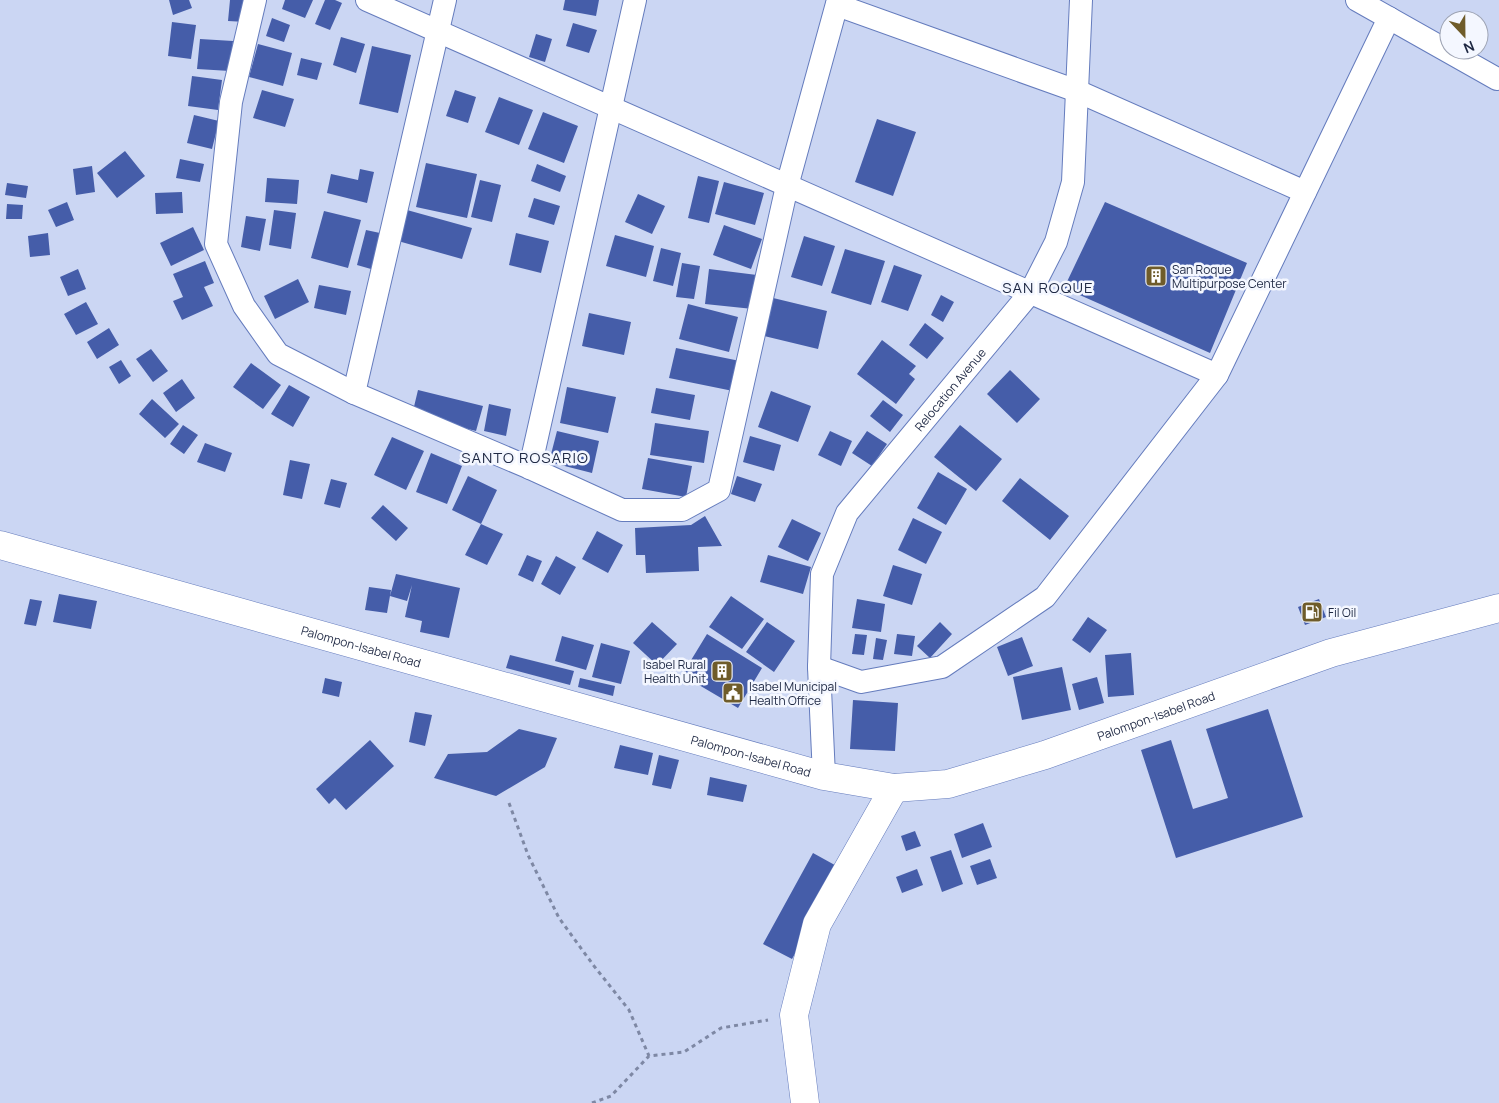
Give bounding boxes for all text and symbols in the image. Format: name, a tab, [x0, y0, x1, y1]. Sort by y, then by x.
north arrow	[1439, 10, 1489, 60]
text: N	[1461, 37, 1477, 58]
place label: San Roque Multipurpose Center	[1172, 261, 1287, 292]
building icon: San Roque Multipurpose Center	[1144, 264, 1168, 288]
district label: SAN ROQUE	[1002, 277, 1094, 298]
street label: Relocation Avenue	[910, 344, 989, 434]
district label: SANTO ROSARIO	[461, 447, 589, 468]
fuel station icon: Fil Oil	[1300, 600, 1324, 624]
place label: Fil Oil	[1328, 604, 1356, 621]
street label: Palompon-Isabel Road	[299, 621, 423, 671]
place label: Isabel Rural Health Unit	[643, 656, 706, 687]
building icon: Isabel Rural Health Unit	[710, 659, 734, 683]
place label: Isabel Municipal Health Office	[749, 678, 837, 709]
public building icon: Isabel Municipal Health Office	[721, 681, 745, 705]
street label: Palompon-Isabel Road	[1095, 687, 1217, 744]
street label: Palompon-Isabel Road	[689, 731, 813, 780]

